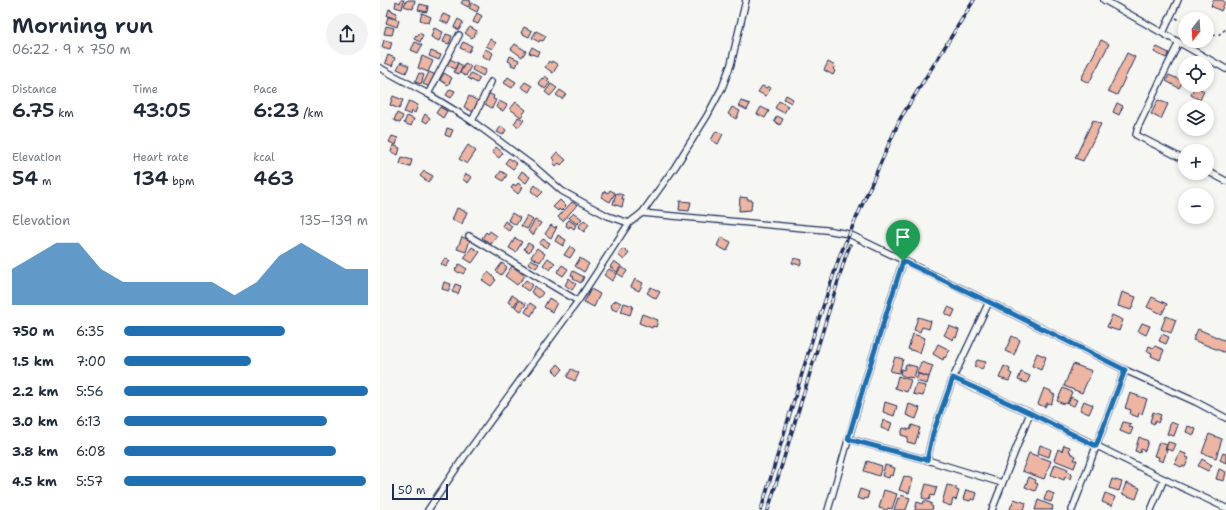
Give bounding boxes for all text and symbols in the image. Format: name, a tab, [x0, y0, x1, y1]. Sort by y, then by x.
text: Morning run	[12, 11, 153, 40]
north arrow	[1178, 12, 1214, 48]
map controls	[1178, 12, 1214, 224]
button: share	[326, 13, 368, 55]
text: 06:22 · 9 × 750 m	[12, 41, 131, 58]
button: locate	[1178, 56, 1214, 92]
text: Distance	[12, 82, 57, 97]
text: Time	[133, 82, 158, 97]
text: Pace	[253, 82, 278, 97]
text: 6.75	[12, 97, 55, 123]
text: 43:05	[133, 97, 191, 123]
text: 6:23	[253, 97, 300, 123]
button: layers	[1178, 100, 1214, 136]
text: km	[55, 106, 74, 121]
text: /km	[300, 106, 323, 121]
button: +	[1178, 144, 1214, 180]
text: Elevation	[12, 150, 61, 165]
text: Heart rate	[133, 150, 189, 165]
text: kcal	[253, 150, 275, 165]
text: 54	[12, 165, 38, 191]
text: 134	[133, 165, 169, 191]
text: 463	[253, 165, 294, 191]
text: m	[38, 174, 51, 189]
text: bpm	[169, 174, 194, 189]
button: −	[1178, 188, 1214, 224]
text: Elevation	[12, 212, 70, 229]
text: 135–139 m	[299, 212, 368, 229]
pin	[886, 220, 920, 261]
icon: arrive	[892, 226, 914, 248]
text: 750 m	[12, 323, 54, 340]
text: 6:35	[76, 323, 104, 340]
text: 1.5 km	[12, 353, 54, 370]
text: 7:00	[76, 353, 106, 370]
text: 2.2 km	[12, 383, 58, 400]
text: 5:56	[76, 383, 104, 400]
text: 3.0 km	[12, 413, 58, 430]
text: 6:13	[76, 413, 101, 430]
text: 3.8 km	[12, 443, 58, 460]
text: 6:08	[76, 443, 106, 460]
text: 4.5 km	[12, 473, 57, 490]
text: 5:57	[76, 473, 103, 490]
scale bar	[392, 482, 448, 501]
text: 50 m	[398, 483, 426, 498]

